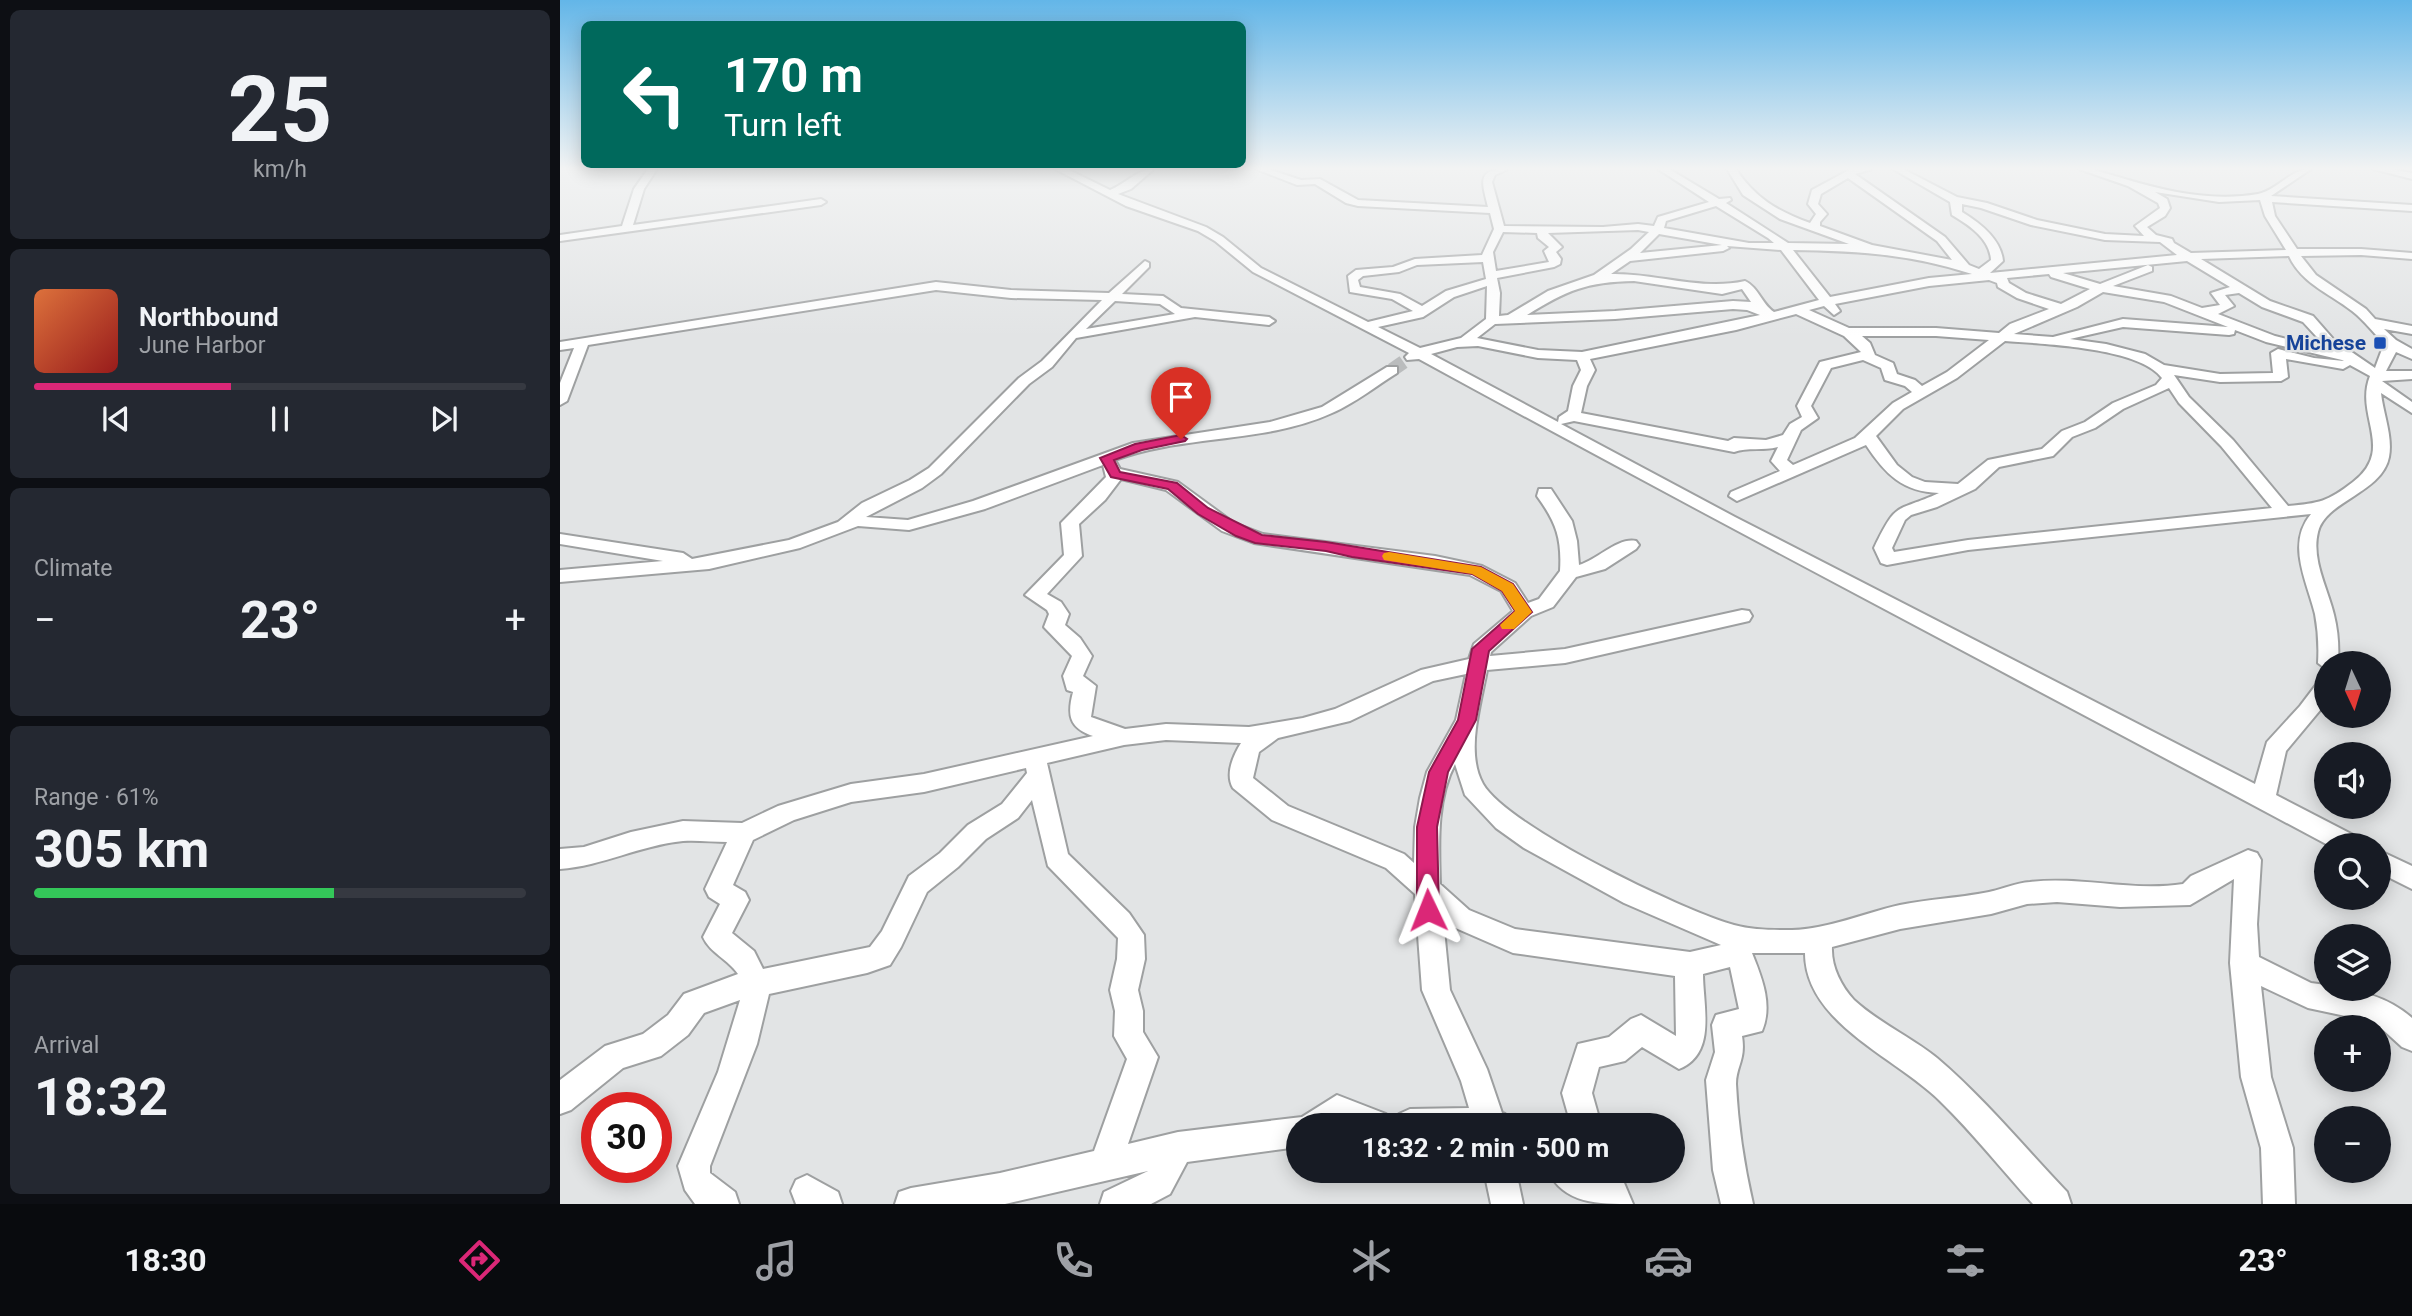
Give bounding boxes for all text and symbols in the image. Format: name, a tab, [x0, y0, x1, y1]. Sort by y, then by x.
text: 170 m	[724, 47, 863, 104]
icon: left	[609, 49, 700, 140]
text: 25	[228, 57, 332, 163]
text: Turn left	[724, 106, 842, 144]
text: km/h	[253, 156, 307, 183]
text: Northbound	[139, 302, 279, 332]
place label: Michese	[2286, 331, 2366, 355]
text: June Harbor	[139, 332, 266, 359]
marker: Michese	[2372, 335, 2388, 351]
pin	[1151, 367, 1211, 439]
icon: arrive	[1162, 378, 1200, 416]
icon: previous	[97, 400, 135, 438]
icon: pause	[261, 400, 299, 438]
icon: next	[425, 400, 463, 438]
text: Climate	[34, 555, 113, 582]
text: 23°	[240, 590, 320, 651]
text: −	[34, 598, 56, 642]
text: +	[504, 598, 526, 642]
north arrow	[2314, 651, 2390, 728]
map controls	[2314, 651, 2391, 1183]
button: sound	[2314, 742, 2391, 819]
text: Range · 61%	[34, 784, 159, 811]
text: 305 km	[34, 819, 209, 880]
button: search	[2314, 833, 2391, 910]
position arrow	[1391, 873, 1465, 947]
button: layers	[2314, 924, 2391, 1001]
button: +	[2314, 1015, 2391, 1092]
text: Arrival	[34, 1032, 99, 1059]
text: 18:32	[34, 1067, 168, 1128]
speed limit sign: 30	[581, 1092, 672, 1183]
button: −	[2314, 1106, 2391, 1183]
text: 18:32 · 2 min · 500 m	[1362, 1133, 1609, 1163]
icon: directions	[455, 1236, 504, 1285]
icon: music	[752, 1236, 801, 1285]
icon: phone	[1049, 1236, 1098, 1285]
icon: climate	[1347, 1236, 1396, 1285]
icon: car	[1644, 1236, 1693, 1285]
icon: filters	[1941, 1236, 1990, 1285]
text: 18:30	[124, 1241, 207, 1279]
text: 23°	[2239, 1241, 2288, 1279]

